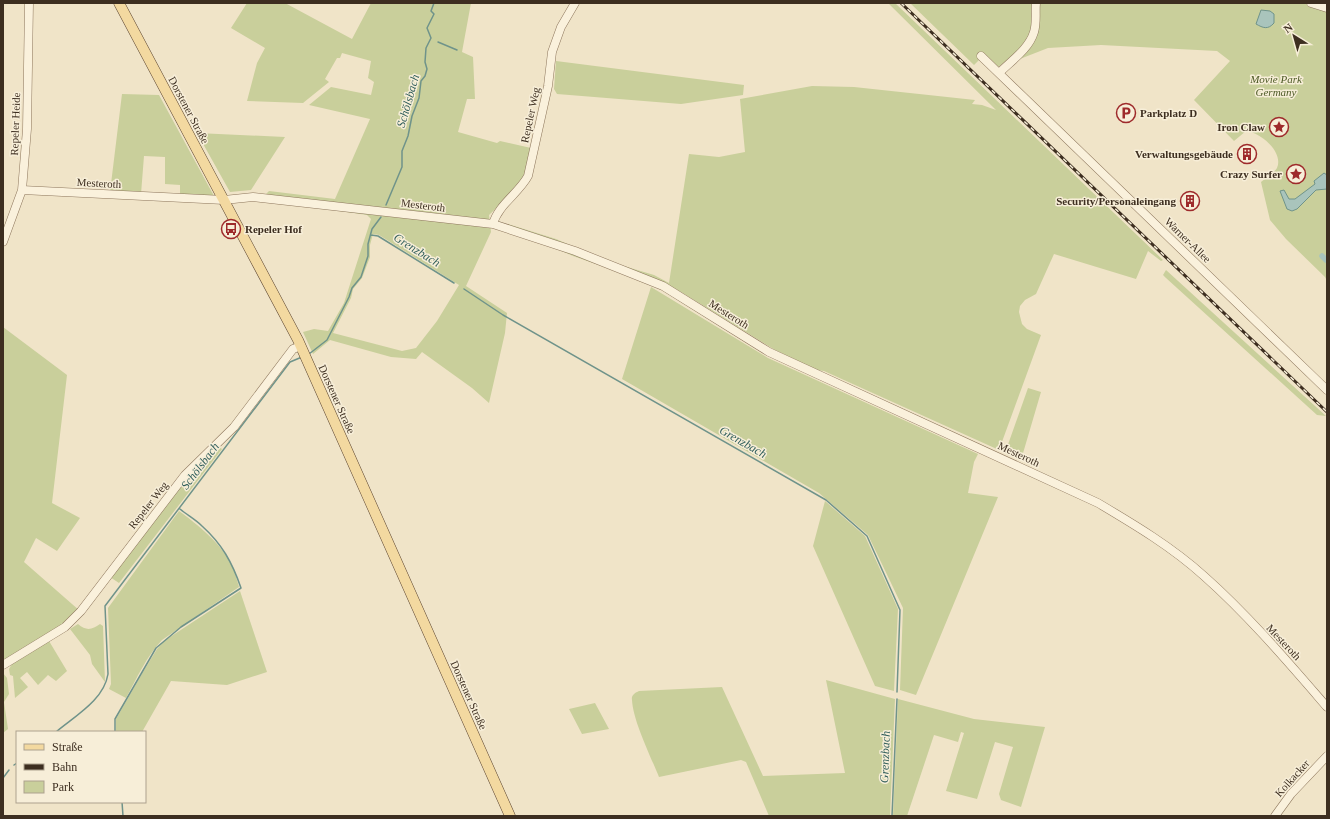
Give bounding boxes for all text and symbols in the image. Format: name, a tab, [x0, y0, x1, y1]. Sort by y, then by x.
north arrow	[1274, 16, 1314, 56]
text: N	[1281, 21, 1295, 35]
water label: Schölsbach	[394, 73, 422, 129]
park label: Movie Park Germany	[1249, 73, 1303, 98]
street label: Dorstener Straße	[166, 74, 212, 146]
street label: Repeler Weg	[518, 86, 542, 144]
street label: Repeler Heide	[8, 92, 22, 156]
parking icon: Parkplatz D	[1115, 102, 1137, 124]
place label: Parkplatz D	[1140, 107, 1197, 119]
place icon: Iron Claw	[1268, 116, 1290, 138]
place label: Iron Claw	[1217, 121, 1265, 133]
building icon: Verwaltungsgebäude	[1236, 143, 1258, 165]
place label: Verwaltungsgebäude	[1135, 148, 1233, 160]
place icon: Crazy Surfer	[1285, 163, 1307, 185]
place label: Crazy Surfer	[1220, 168, 1282, 180]
street label: Mesteroth	[76, 176, 122, 190]
building icon: Security/Personaleingang	[1179, 190, 1201, 212]
place label: Security/Personaleingang	[1056, 195, 1176, 207]
street label: Mesteroth	[400, 196, 446, 214]
street label: Warner-Allee	[1162, 215, 1214, 265]
bus stop icon: Repeler Hof	[220, 218, 242, 240]
place label: Repeler Hof	[245, 223, 302, 235]
water label: Grenzbach	[391, 230, 443, 270]
street label: Mesteroth	[707, 297, 752, 331]
street label: Dorstener Straße	[316, 363, 358, 435]
water label: Grenzbach	[717, 423, 769, 461]
street label: Mesteroth	[996, 439, 1042, 469]
water label: Schölsbach	[178, 440, 222, 492]
street label: Repeler Weg	[126, 479, 170, 531]
street label: Mesteroth	[1264, 622, 1304, 663]
street label: Dorstener Straße	[448, 659, 490, 731]
legend	[16, 731, 146, 803]
water label: Grenzbach	[877, 731, 893, 783]
text: Straße	[52, 740, 83, 754]
street label: Kolkacker	[1272, 757, 1312, 799]
text: Bahn	[52, 760, 77, 774]
text: Park	[52, 780, 74, 794]

